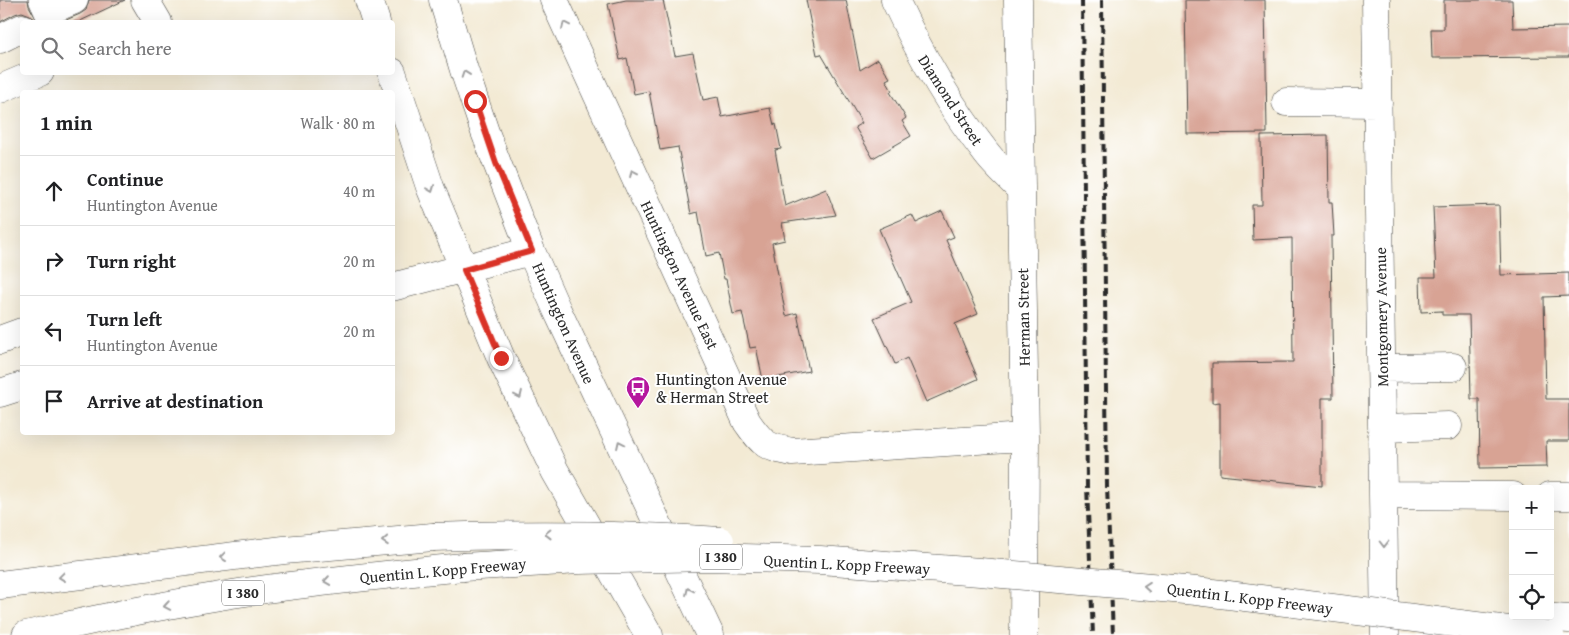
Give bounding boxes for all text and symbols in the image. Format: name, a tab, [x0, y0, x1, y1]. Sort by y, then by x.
search box	[20, 20, 395, 75]
one-way arrow	[561, 21, 571, 30]
icon: search	[38, 34, 66, 62]
text: Search here	[78, 34, 172, 62]
street label: Diamond Street	[912, 50, 990, 151]
one-way arrow	[461, 70, 471, 79]
route start	[464, 90, 487, 113]
text: 1 min	[40, 107, 92, 138]
text: Walk · 80 m	[300, 111, 375, 135]
text: Continue	[87, 165, 164, 193]
one-way arrow	[628, 169, 639, 178]
icon: ahead	[40, 177, 68, 205]
text: 40 m	[343, 179, 375, 203]
one-way arrow	[425, 184, 435, 193]
text: Huntington Avenue	[87, 193, 218, 217]
street label: Huntington Avenue East	[635, 197, 725, 354]
icon: right	[40, 247, 68, 275]
text: Turn right	[87, 247, 176, 275]
street label: Montgomery Avenue	[1368, 247, 1394, 387]
text: 20 m	[343, 249, 375, 273]
street label: Huntington Avenue	[526, 258, 602, 388]
street label: Herman Street	[1010, 267, 1036, 366]
text: Turn left	[87, 305, 162, 333]
icon: left	[40, 317, 68, 345]
text: 20 m	[343, 319, 375, 343]
text: Huntington Avenue	[87, 333, 218, 357]
route end	[490, 347, 513, 370]
place label: Huntington Avenue & Herman Street	[656, 367, 787, 409]
bus stop icon: Huntington Avenue & Herman Street	[625, 375, 651, 409]
icon: arrive	[40, 387, 68, 415]
text: Arrive at destination	[87, 387, 263, 415]
one-way arrow	[512, 389, 522, 398]
one-way arrow	[616, 440, 626, 449]
map controls	[1509, 485, 1554, 620]
button: +	[1509, 485, 1554, 530]
one-way arrow	[544, 529, 552, 539]
button: −	[1509, 530, 1554, 575]
one-way arrow	[381, 535, 389, 546]
one-way arrow	[1379, 540, 1389, 548]
road number: I 380	[700, 544, 742, 570]
street label: Quentin L. Kopp Freeway	[763, 548, 931, 580]
one-way arrow	[219, 551, 227, 562]
street label: Quentin L. Kopp Freeway	[359, 551, 527, 589]
one-way arrow	[57, 571, 65, 582]
one-way arrow	[323, 575, 331, 586]
button: locate	[1509, 575, 1554, 620]
street label: Quentin L. Kopp Freeway	[1166, 576, 1334, 620]
road number: I 380	[222, 580, 264, 606]
one-way arrow	[1143, 582, 1151, 593]
one-way arrow	[685, 587, 696, 596]
one-way arrow	[162, 600, 171, 610]

